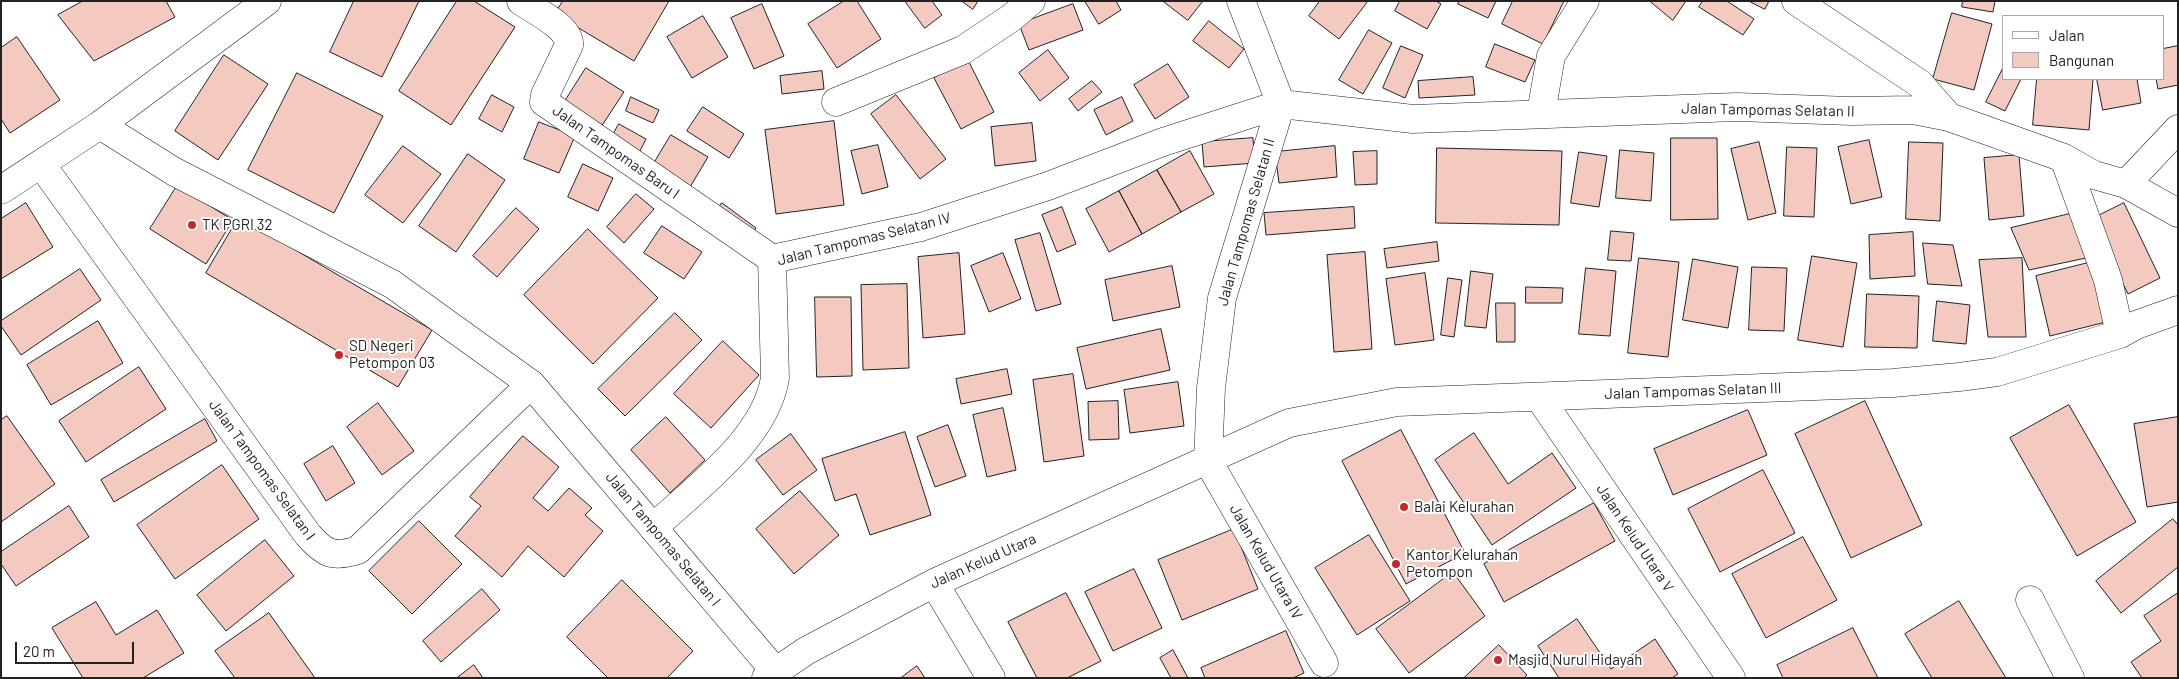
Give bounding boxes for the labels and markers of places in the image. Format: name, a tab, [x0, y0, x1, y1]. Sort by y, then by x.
place label: TK PGRI 32	[202, 216, 273, 234]
marker: TK PGRI 32	[186, 219, 198, 231]
place label: SD Negeri Petompon 03	[349, 337, 435, 372]
marker: SD Negeri Petompon 03	[333, 349, 345, 361]
place label: Balai Kelurahan	[1414, 498, 1514, 516]
marker: Balai Kelurahan	[1398, 501, 1410, 513]
place label: Kantor Kelurahan Petompon	[1406, 546, 1518, 581]
marker: Kantor Kelurahan Petompon	[1390, 558, 1402, 570]
place label: Masjid Nurul Hidayah	[1508, 651, 1642, 669]
marker: Masjid Nurul Hidayah	[1492, 654, 1504, 666]

